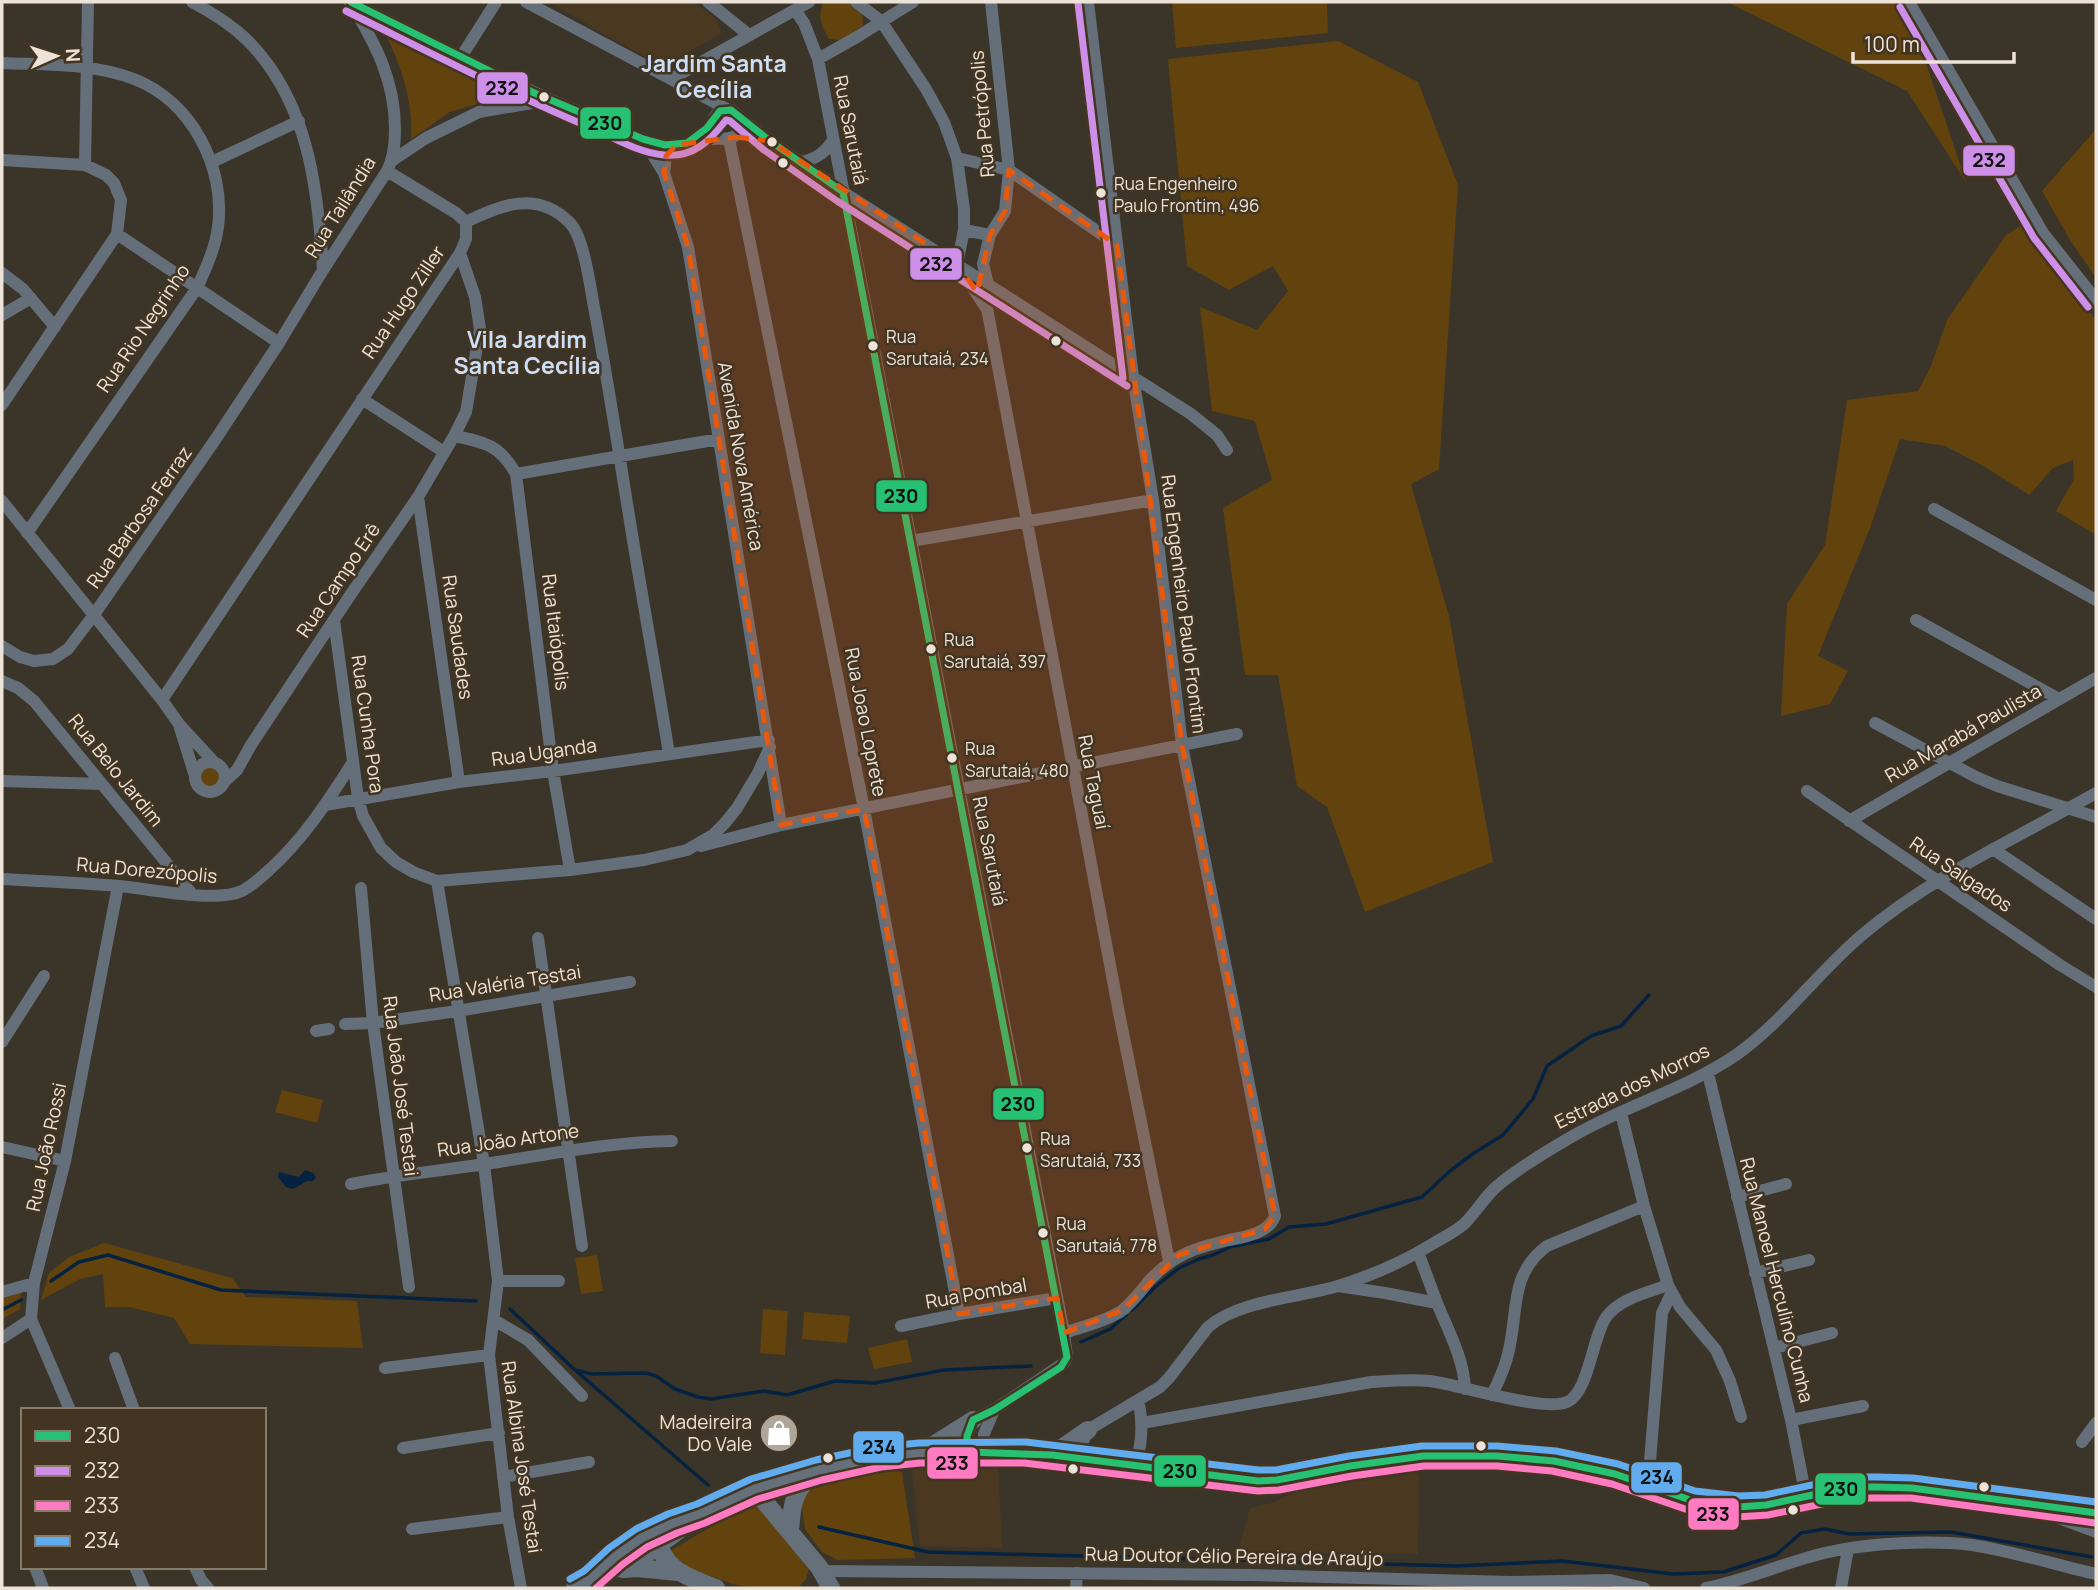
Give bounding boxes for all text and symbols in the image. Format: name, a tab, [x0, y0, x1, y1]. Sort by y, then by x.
north arrow	[21, 21, 91, 91]
scale bar	[1853, 21, 2014, 65]
text: 100 m	[1864, 30, 1920, 58]
district label: Jardim Santa Cecília	[641, 47, 787, 105]
text: N	[60, 48, 86, 63]
street label: Rua Petrópolis	[964, 50, 1000, 178]
line badge: 232	[476, 71, 529, 105]
street label: Rua Sarutaiá	[828, 73, 874, 187]
text: 232	[485, 75, 519, 101]
unlabelled marker	[537, 90, 551, 104]
line badge: 230	[579, 106, 632, 140]
text: 230	[588, 110, 622, 136]
unlabelled marker	[765, 135, 779, 149]
line badge: 232	[1962, 144, 2016, 177]
text: 232	[1972, 147, 2006, 173]
street label: Rua Tailândia	[298, 151, 382, 263]
unlabelled marker	[776, 156, 790, 170]
place label: Rua Engenheiro Paulo Frontim, 496	[1114, 172, 1260, 217]
marker: Rua Engenheiro Paulo Frontim, 496	[1094, 186, 1108, 200]
street label: Rua Hugo Ziller	[356, 240, 451, 364]
line badge: 232	[909, 247, 963, 281]
text: 232	[919, 251, 953, 277]
street label: Rua Rio Negrinho	[90, 259, 196, 397]
district label: Vila Jardim Santa Cecília	[454, 323, 600, 381]
place label: Rua Sarutaiá, 234	[886, 325, 989, 370]
unlabelled marker	[1049, 334, 1063, 348]
marker: Rua Sarutaiá, 234	[866, 339, 880, 353]
street label: Avenida Nova América	[712, 359, 770, 553]
street label: Rua Barbosa Ferraz	[80, 441, 198, 593]
street label: Rua Engenheiro Paulo Frontim	[1155, 473, 1213, 735]
line badge: 230	[875, 479, 928, 513]
text: 230	[884, 483, 918, 509]
street label: Rua Campo Erê	[290, 518, 386, 642]
street label: Rua Itaiópolis	[536, 572, 576, 692]
street label: Rua Saudades	[436, 573, 480, 701]
place label: Rua Sarutaiá, 397	[944, 628, 1046, 673]
marker: Rua Sarutaiá, 397	[924, 642, 938, 656]
street label: Rua Joao Loprete	[839, 645, 893, 799]
street label: Rua Cunha Pora	[345, 653, 391, 795]
street label: Rua Marabá Paulista	[1880, 678, 2046, 788]
street label: Rua Belo Jardim	[63, 708, 169, 832]
street label: Rua Uganda	[490, 732, 598, 772]
street label: Rua Taguaí	[1072, 733, 1116, 831]
place label: Rua Sarutaiá, 480	[965, 737, 1069, 782]
marker: Rua Sarutaiá, 480	[945, 751, 959, 765]
street label: Rua Sarutaiá	[967, 794, 1013, 908]
street label: Rua Salgados	[1905, 830, 2017, 918]
street label: Rua Dorezópolis	[76, 851, 219, 889]
street label: Rua Valéria Testai	[427, 958, 583, 1008]
street label: Rua João José Testai	[377, 994, 425, 1178]
street label: Estrada dos Morros	[1550, 1037, 1714, 1135]
street label: Rua João Rossi	[20, 1080, 72, 1214]
line badge: 230	[992, 1087, 1045, 1121]
text: 230	[1001, 1091, 1035, 1117]
street label: Rua João Artone	[435, 1117, 581, 1163]
place label: Rua Sarutaiá, 733	[1040, 1127, 1141, 1172]
marker: Rua Sarutaiá, 733	[1020, 1141, 1034, 1155]
street label: Rua Manoel Herculino Cunha	[1734, 1155, 1820, 1405]
place label: Rua Sarutaiá, 778	[1056, 1212, 1157, 1257]
marker: Rua Sarutaiá, 778	[1036, 1226, 1050, 1240]
street label: Rua Pombal	[923, 1271, 1029, 1315]
street label: Rua Albina José Testai	[496, 1359, 548, 1555]
legend	[21, 1408, 266, 1569]
place label: Madeireira Do Vale	[659, 1409, 752, 1457]
shop icon: Madeireira Do Vale	[758, 1412, 800, 1454]
text: 230	[84, 1421, 120, 1449]
line badge: 234	[852, 1430, 905, 1464]
text: 234	[862, 1434, 896, 1460]
unlabelled marker	[1474, 1439, 1488, 1453]
line badge: 233	[926, 1446, 979, 1480]
text: 233	[935, 1450, 969, 1476]
unlabelled marker	[821, 1451, 835, 1465]
line badge: 230	[1153, 1454, 1207, 1488]
text: 232	[84, 1456, 120, 1484]
text: 230	[1163, 1458, 1197, 1484]
line badge: 234	[1630, 1461, 1683, 1494]
unlabelled marker	[1066, 1462, 1080, 1476]
text: 234	[1640, 1464, 1674, 1490]
line badge: 230	[1814, 1472, 1867, 1506]
text: 230	[1824, 1476, 1858, 1502]
unlabelled marker	[1977, 1480, 1991, 1494]
text: 233	[84, 1491, 119, 1519]
line badge: 233	[1687, 1497, 1740, 1531]
text: 233	[1696, 1501, 1730, 1527]
unlabelled marker	[1786, 1503, 1800, 1517]
text: 234	[84, 1526, 120, 1554]
street label: Rua Doutor Célio Pereira de Araújo	[1084, 1540, 1384, 1572]

